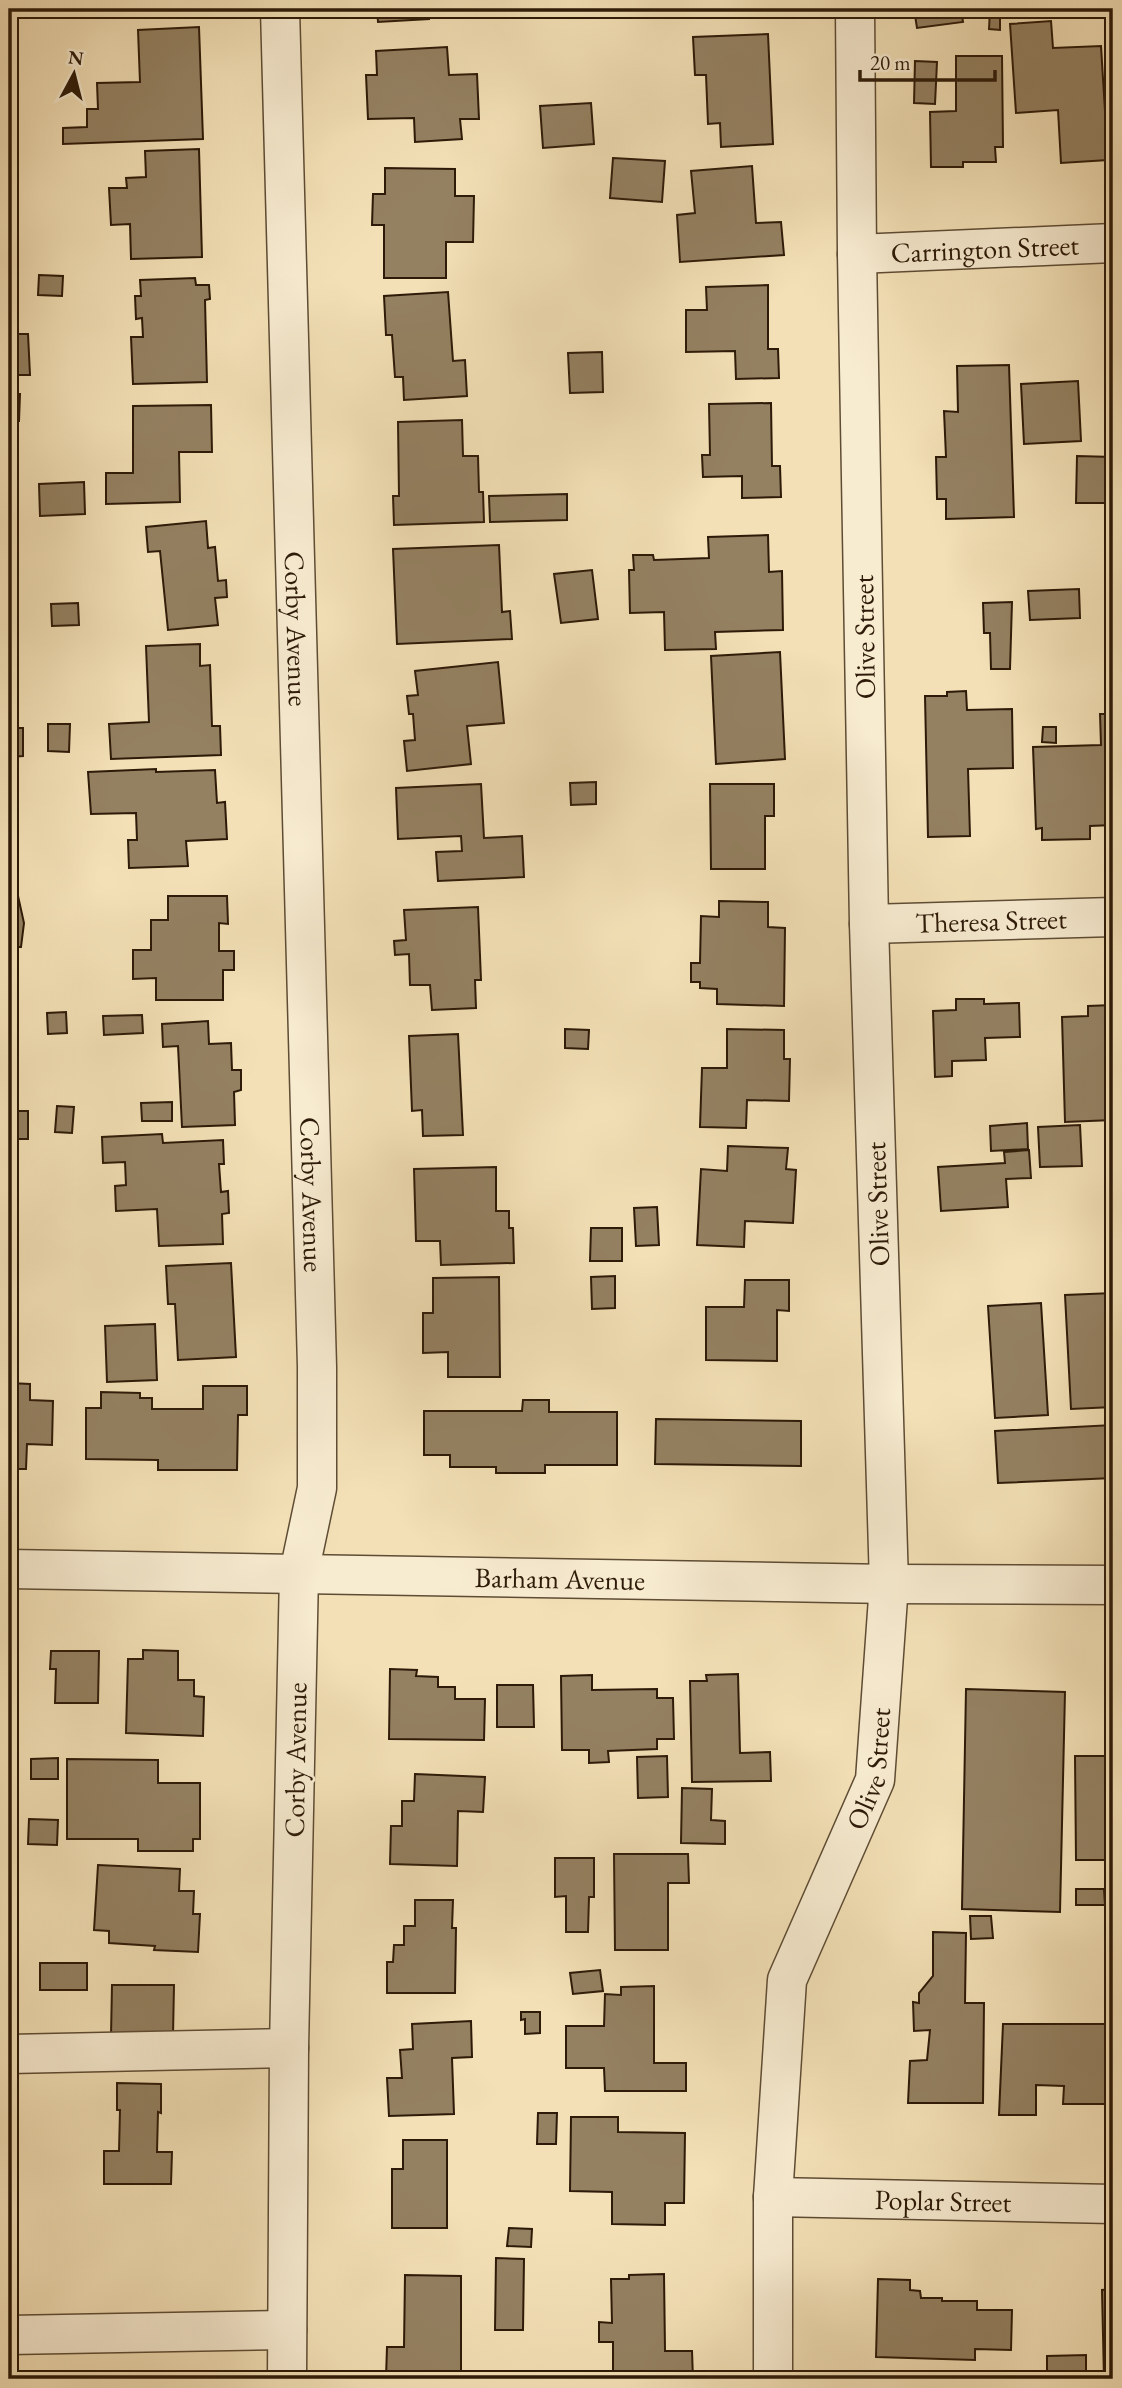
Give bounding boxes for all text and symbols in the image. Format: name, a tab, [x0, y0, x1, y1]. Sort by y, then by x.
north arrow	[38, 38, 108, 108]
scale bar	[860, 38, 994, 82]
text: N	[67, 44, 86, 71]
text: 20 m	[870, 49, 911, 76]
street label: Carrington Street	[890, 226, 1080, 271]
street label: Corby Avenue	[277, 551, 317, 707]
street label: Olive Street	[845, 574, 883, 700]
street label: Theresa Street	[915, 900, 1068, 941]
street label: Corby Avenue	[292, 1117, 332, 1273]
street label: Olive Street	[857, 1141, 897, 1267]
street label: Barham Avenue	[474, 1559, 645, 1598]
street label: Corby Avenue	[276, 1682, 314, 1838]
street label: Olive Street	[837, 1706, 898, 1835]
street label: Poplar Street	[874, 2181, 1012, 2220]

